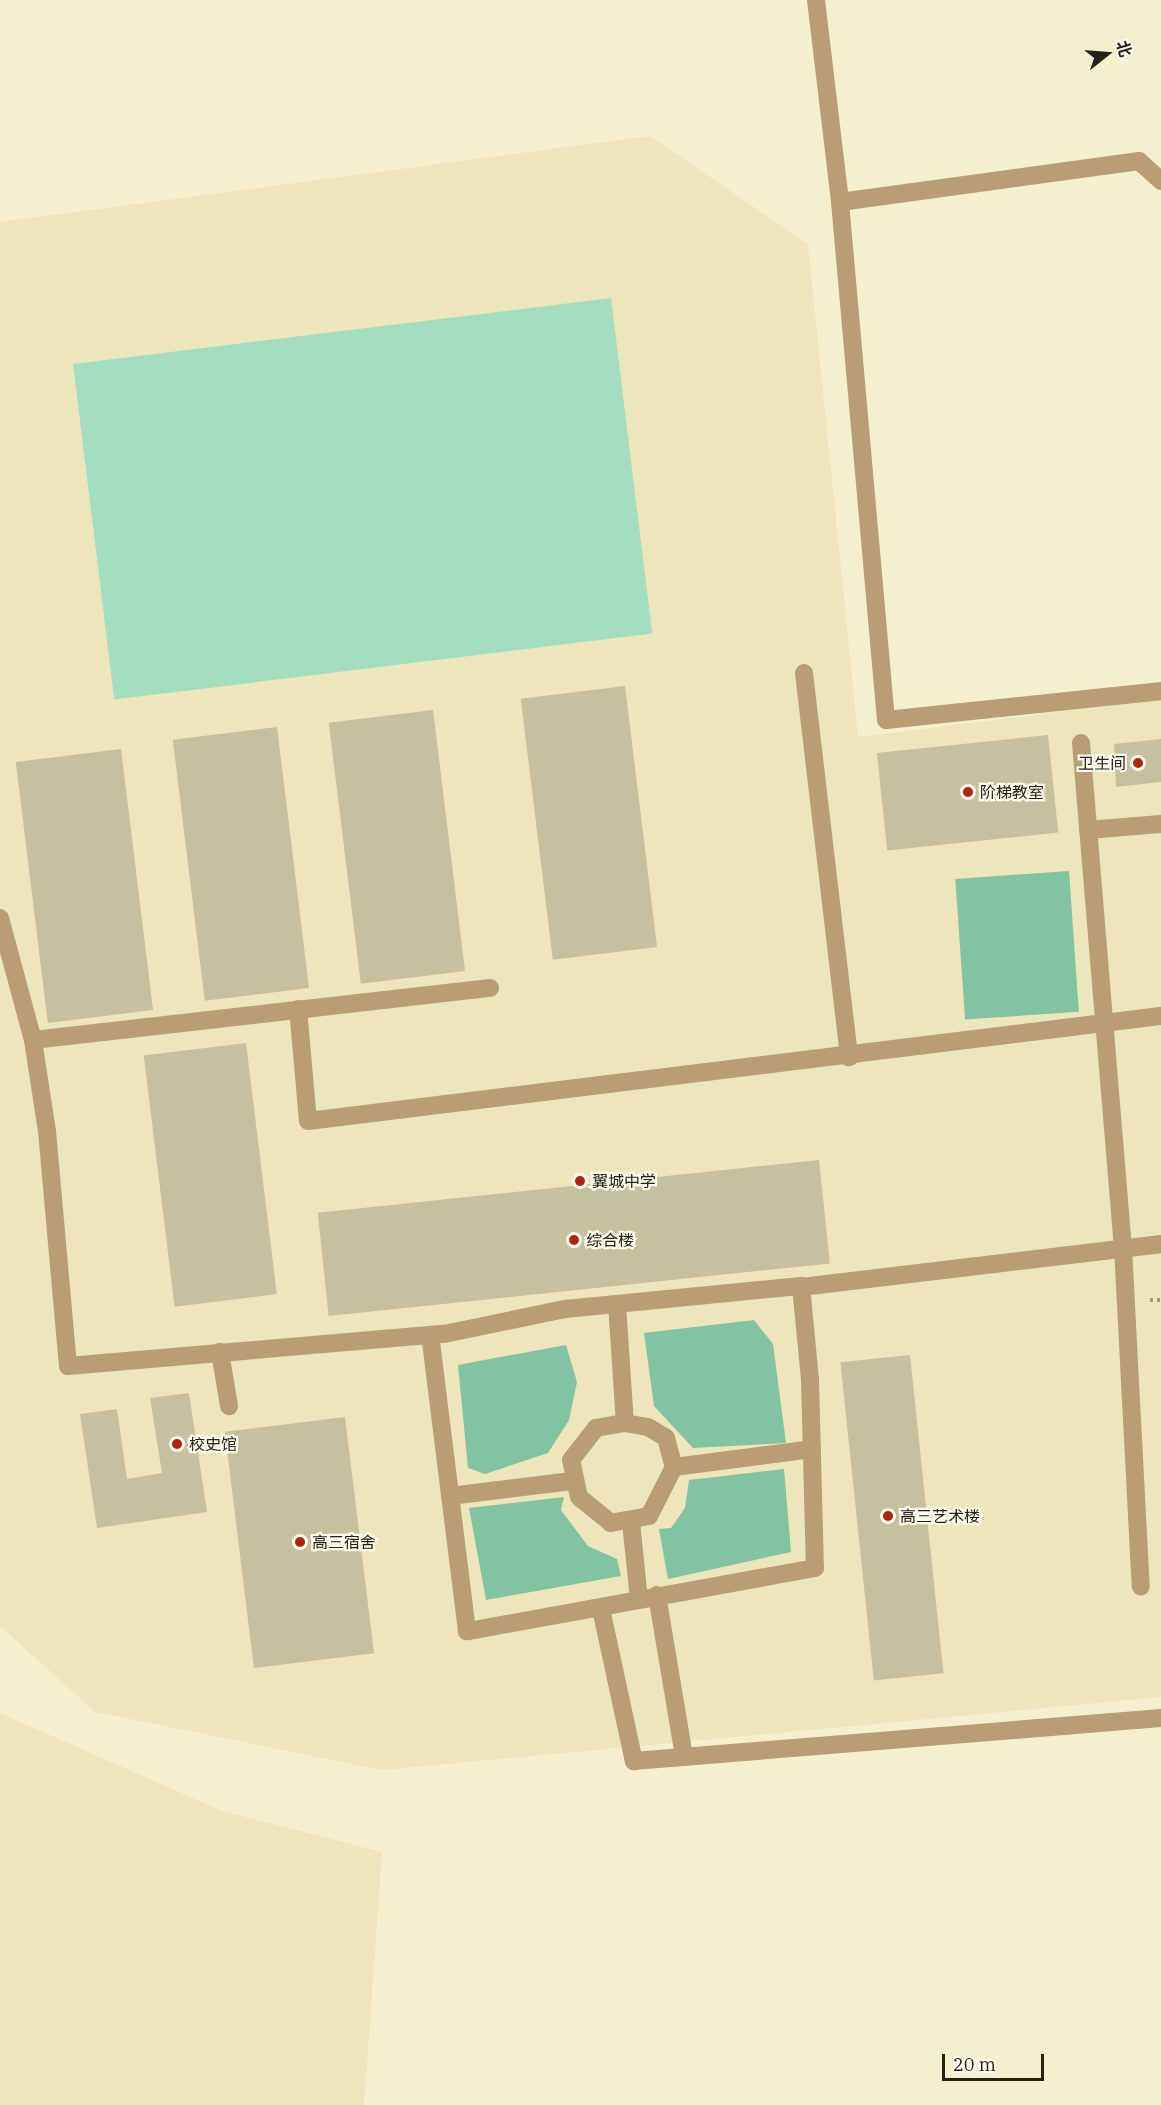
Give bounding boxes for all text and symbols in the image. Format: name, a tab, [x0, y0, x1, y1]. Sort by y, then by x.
north arrow	[1077, 24, 1137, 84]
text: 北	[1112, 38, 1136, 59]
place label: 卫生间	[1078, 753, 1126, 773]
marker: 卫生间	[1131, 756, 1145, 770]
place label: 阶梯教室	[980, 782, 1044, 802]
marker: 阶梯教室	[961, 785, 975, 799]
place label: 翼城中学	[592, 1171, 656, 1191]
marker: 翼城中学	[573, 1174, 587, 1188]
place label: 综合楼	[586, 1230, 634, 1250]
marker: 综合楼	[567, 1233, 581, 1247]
place label: 校史馆	[189, 1434, 237, 1454]
marker: 校史馆	[170, 1437, 184, 1451]
place label: 高三艺术楼	[900, 1506, 980, 1526]
marker: 高三艺术楼	[881, 1509, 895, 1523]
place label: 高三宿舍	[312, 1532, 376, 1552]
marker: 高三宿舍	[293, 1535, 307, 1549]
scale bar	[945, 2042, 1047, 2080]
text: 20 m	[953, 2053, 996, 2076]

